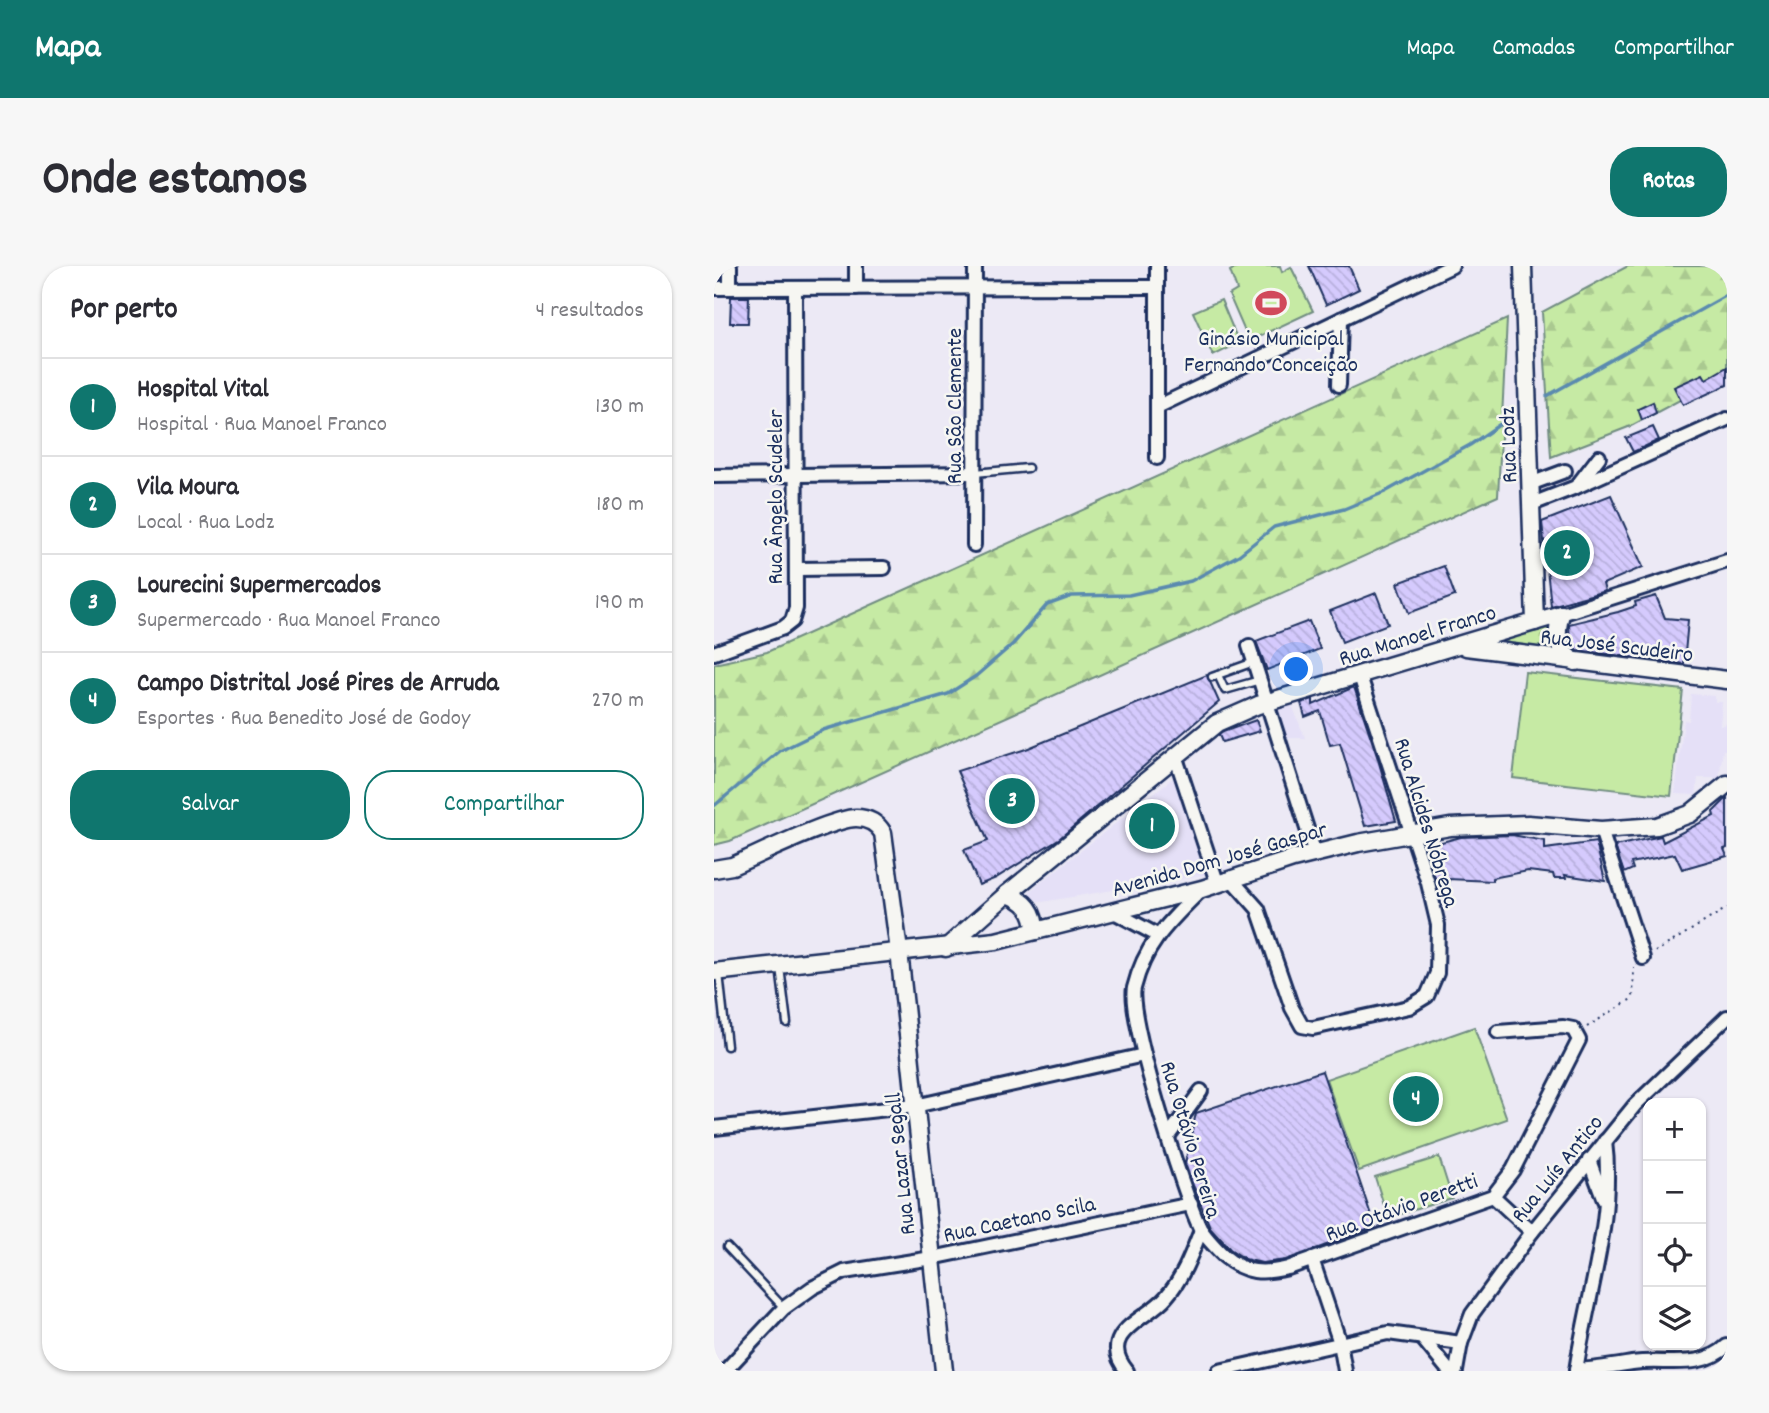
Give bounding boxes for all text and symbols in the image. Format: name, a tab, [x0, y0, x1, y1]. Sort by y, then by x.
text: Mapa	[35, 26, 101, 73]
text: Mapa	[1407, 32, 1454, 66]
text: Camadas	[1492, 32, 1576, 66]
text: Compartilhar	[1614, 32, 1734, 66]
text: Onde estamos	[42, 147, 308, 217]
button: Rotas	[1610, 147, 1727, 217]
sports icon: Ginásio Municipal Fernando Conceição	[1254, 286, 1288, 320]
text: Por perto	[70, 290, 178, 333]
text: 4 resultados	[535, 295, 644, 328]
place label: Ginásio Municipal Fernando Conceição	[1184, 324, 1358, 383]
street label: Rua São Clemente	[940, 328, 973, 484]
text: Hospital Vital	[137, 372, 269, 409]
text: 1	[90, 391, 96, 424]
text: 130 m	[595, 391, 644, 424]
street label: Rua Lodz	[1493, 406, 1528, 484]
text: Hospital · Rua Manoel Franco	[137, 409, 387, 442]
street label: Rua Ângelo Scudeler	[761, 409, 794, 585]
text: Vila Moura	[137, 470, 238, 507]
text: 2	[88, 489, 98, 522]
text: 180 m	[596, 489, 644, 522]
text: Local · Rua Lodz	[137, 507, 274, 540]
pin: 2	[1544, 527, 1590, 579]
text: Lourecini Supermercados	[137, 568, 381, 605]
text: 3	[88, 587, 98, 620]
text: 190 m	[595, 587, 644, 620]
street label: Rua Manoel Franco	[1335, 598, 1501, 677]
text: Supermercado · Rua Manoel Franco	[137, 605, 440, 638]
street label: Rua José Scudeiro	[1538, 622, 1695, 673]
your location	[1279, 652, 1313, 686]
text: Campo Distrital José Pires de Arruda	[137, 666, 499, 703]
text: 4	[88, 685, 98, 718]
text: 270 m	[592, 685, 644, 718]
text: Esportes · Rua Benedito José de Godoy	[137, 703, 470, 736]
street label: Rua Alcides Nóbrega	[1383, 734, 1466, 913]
button: Salvar	[70, 770, 350, 840]
button: Compartilhar	[364, 770, 644, 840]
pin: 3	[989, 775, 1035, 827]
pin: 1	[1129, 800, 1175, 852]
street label: Avenida Dom José Gaspar	[1108, 815, 1332, 908]
street label: Rua Otávio Pereira	[1149, 1058, 1229, 1224]
pin: 4	[1393, 1073, 1439, 1125]
street label: Rua Lazar Segall	[879, 1090, 926, 1236]
map controls	[1643, 1098, 1706, 1350]
button: +	[1643, 1098, 1706, 1161]
street label: Rua Luís Antico	[1505, 1109, 1613, 1232]
button: −	[1643, 1161, 1706, 1224]
street label: Rua Otávio Peretti	[1321, 1166, 1483, 1252]
street label: Rua Caetano Scila	[941, 1189, 1100, 1254]
button: locate	[1643, 1224, 1706, 1287]
button: layers	[1643, 1287, 1706, 1350]

